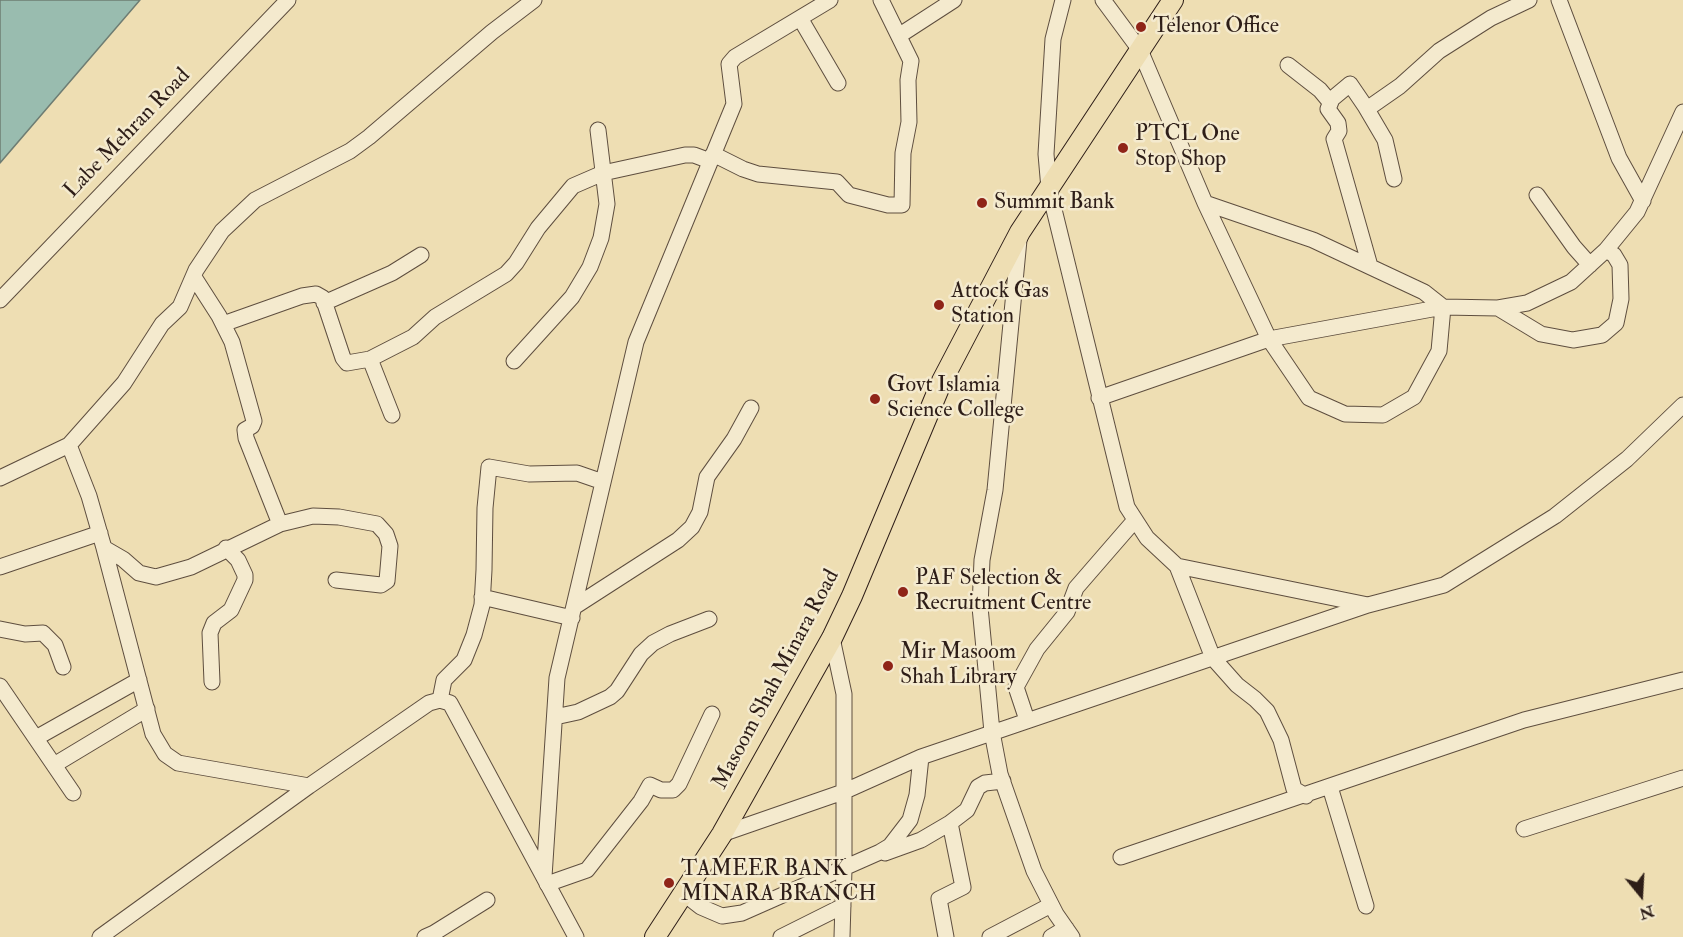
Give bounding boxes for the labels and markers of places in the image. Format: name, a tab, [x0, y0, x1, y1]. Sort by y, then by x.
place label: Telenor Office	[1153, 14, 1279, 40]
marker: Telenor Office	[1134, 20, 1148, 34]
place label: PTCL One Stop Shop	[1135, 122, 1240, 174]
marker: PTCL One Stop Shop	[1116, 141, 1130, 155]
place label: Summit Bank	[994, 190, 1114, 216]
marker: Summit Bank	[975, 196, 989, 210]
place label: Attock Gas Station	[951, 279, 1049, 330]
marker: Attock Gas Station	[932, 298, 946, 312]
place label: Govt Islamia Science College	[887, 373, 1024, 424]
marker: Govt Islamia Science College	[868, 392, 882, 406]
place label: PAF Selection & Recruitment Centre	[915, 566, 1091, 618]
marker: PAF Selection & Recruitment Centre	[896, 585, 910, 599]
place label: Mir Masoom Shah Library	[900, 640, 1017, 692]
marker: Mir Masoom Shah Library	[881, 659, 895, 673]
place label: TAMEER BANK MINARA BRANCH	[681, 857, 876, 908]
marker: TAMEER BANK MINARA BRANCH	[662, 876, 676, 890]

